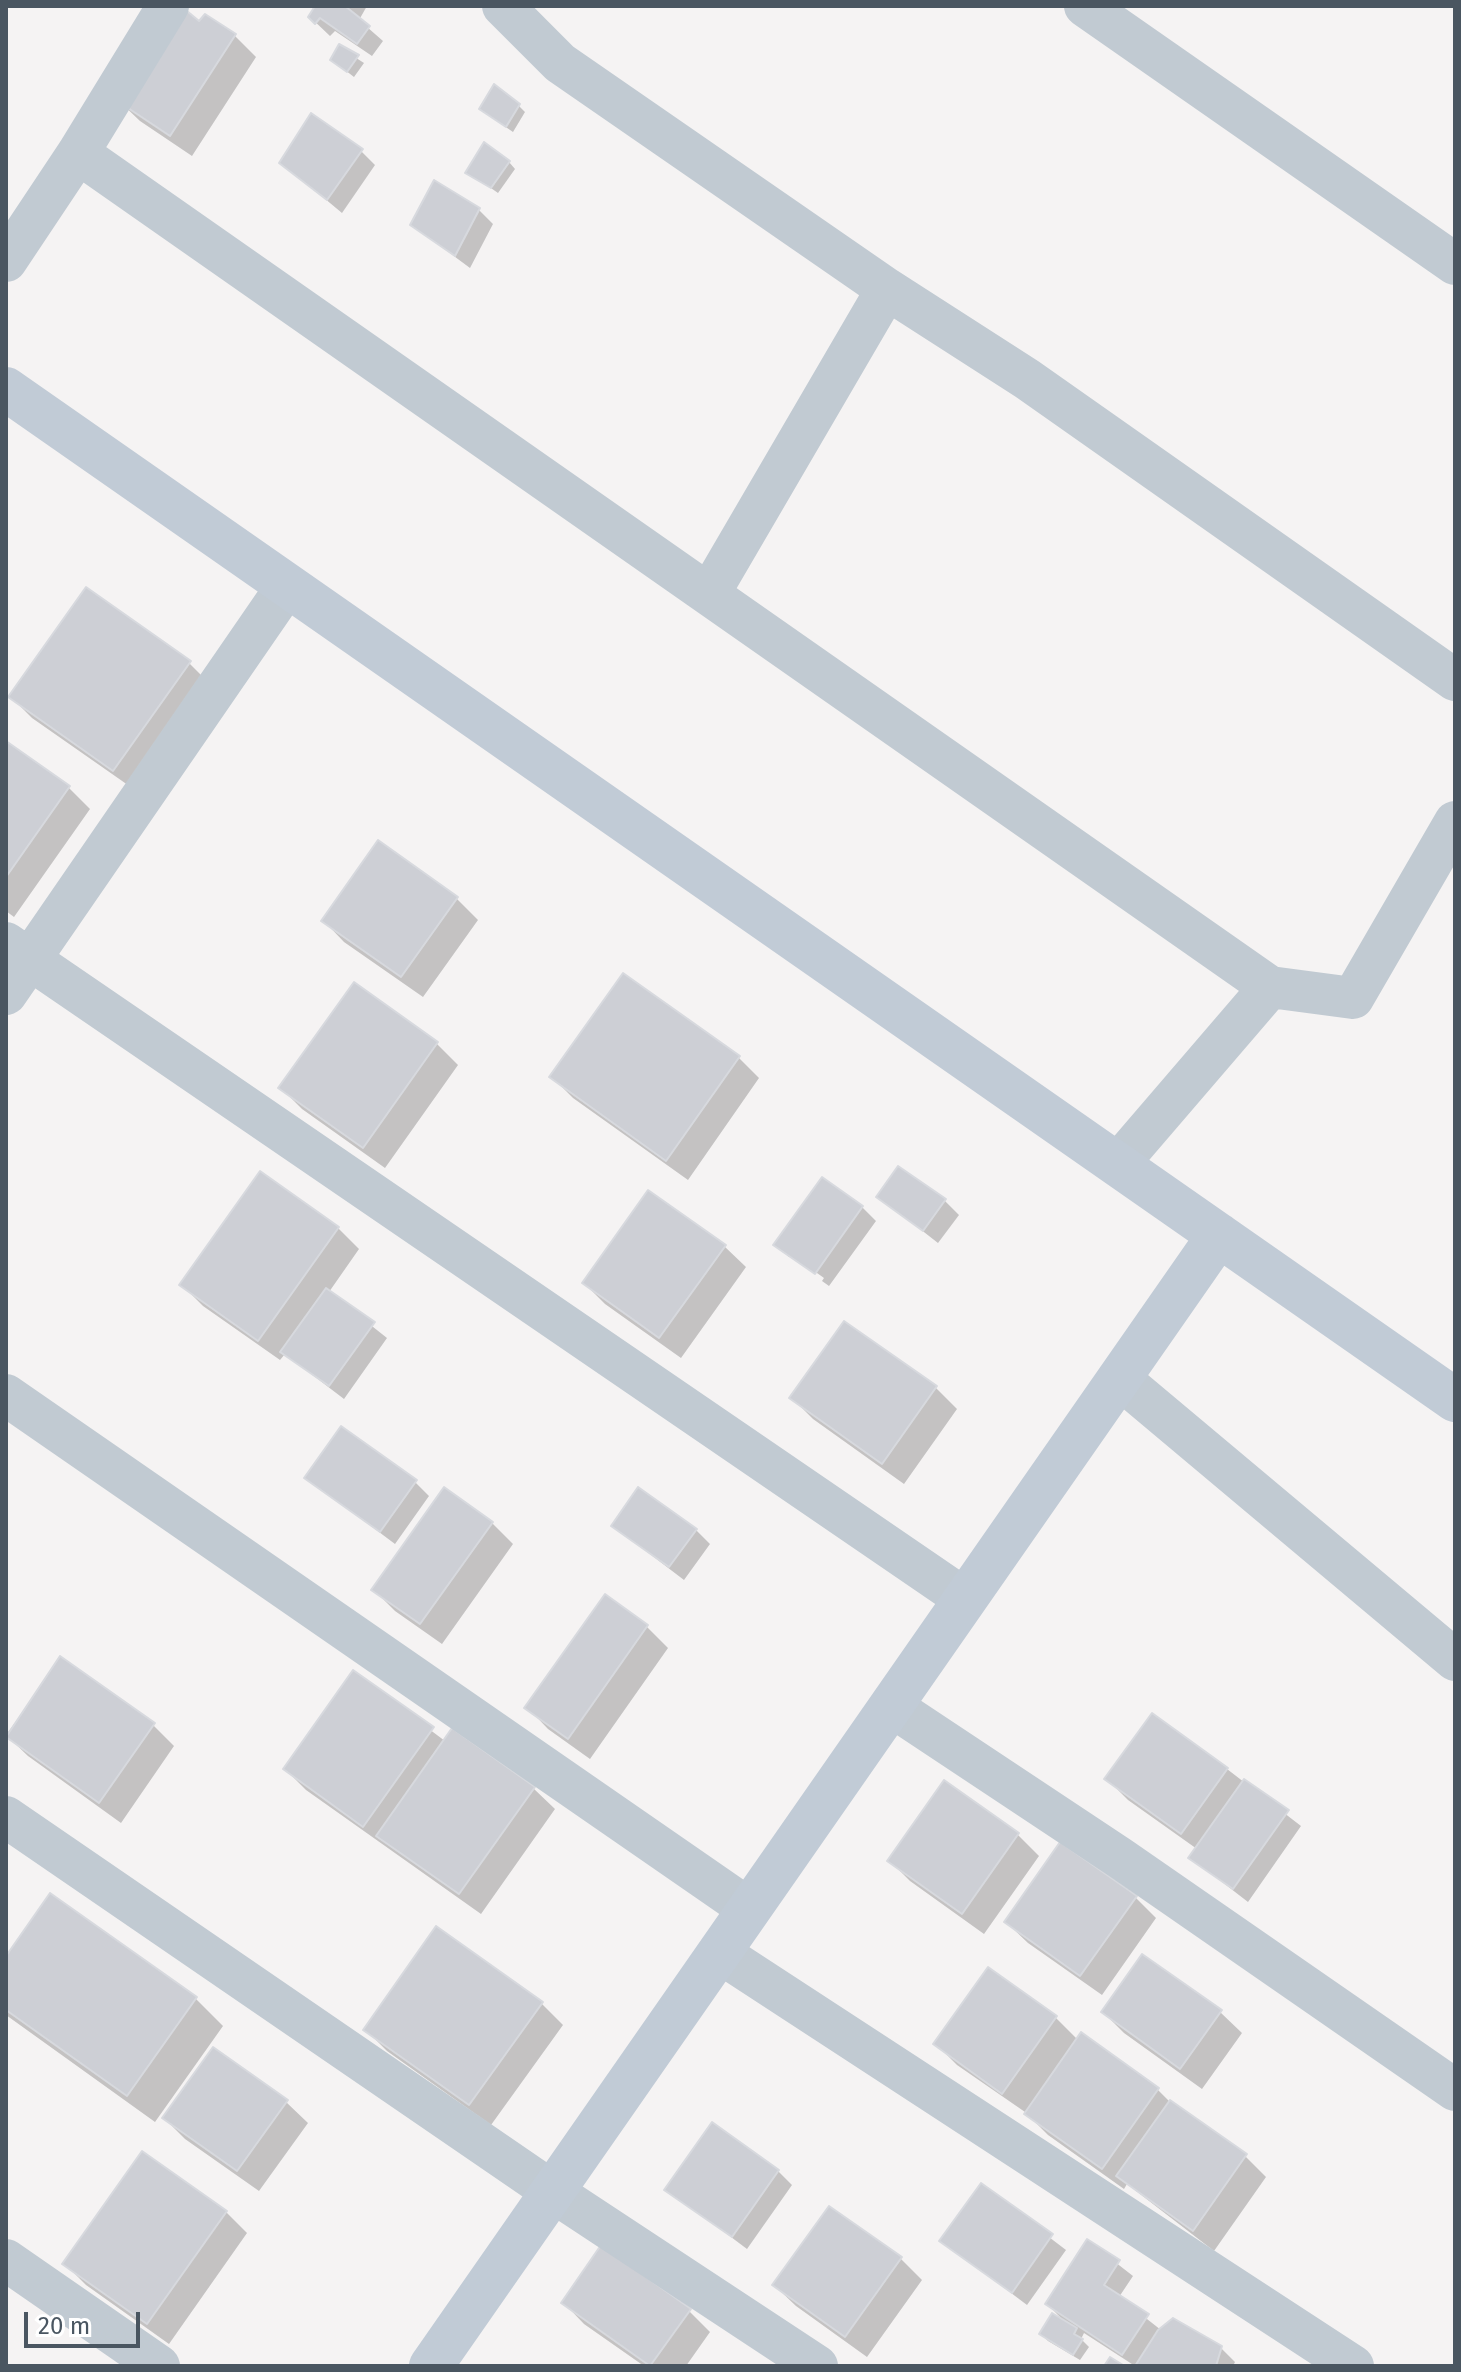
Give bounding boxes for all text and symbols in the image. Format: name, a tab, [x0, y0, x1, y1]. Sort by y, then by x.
scale bar	[28, 2296, 144, 2346]
text: 20 m	[38, 2312, 90, 2340]

